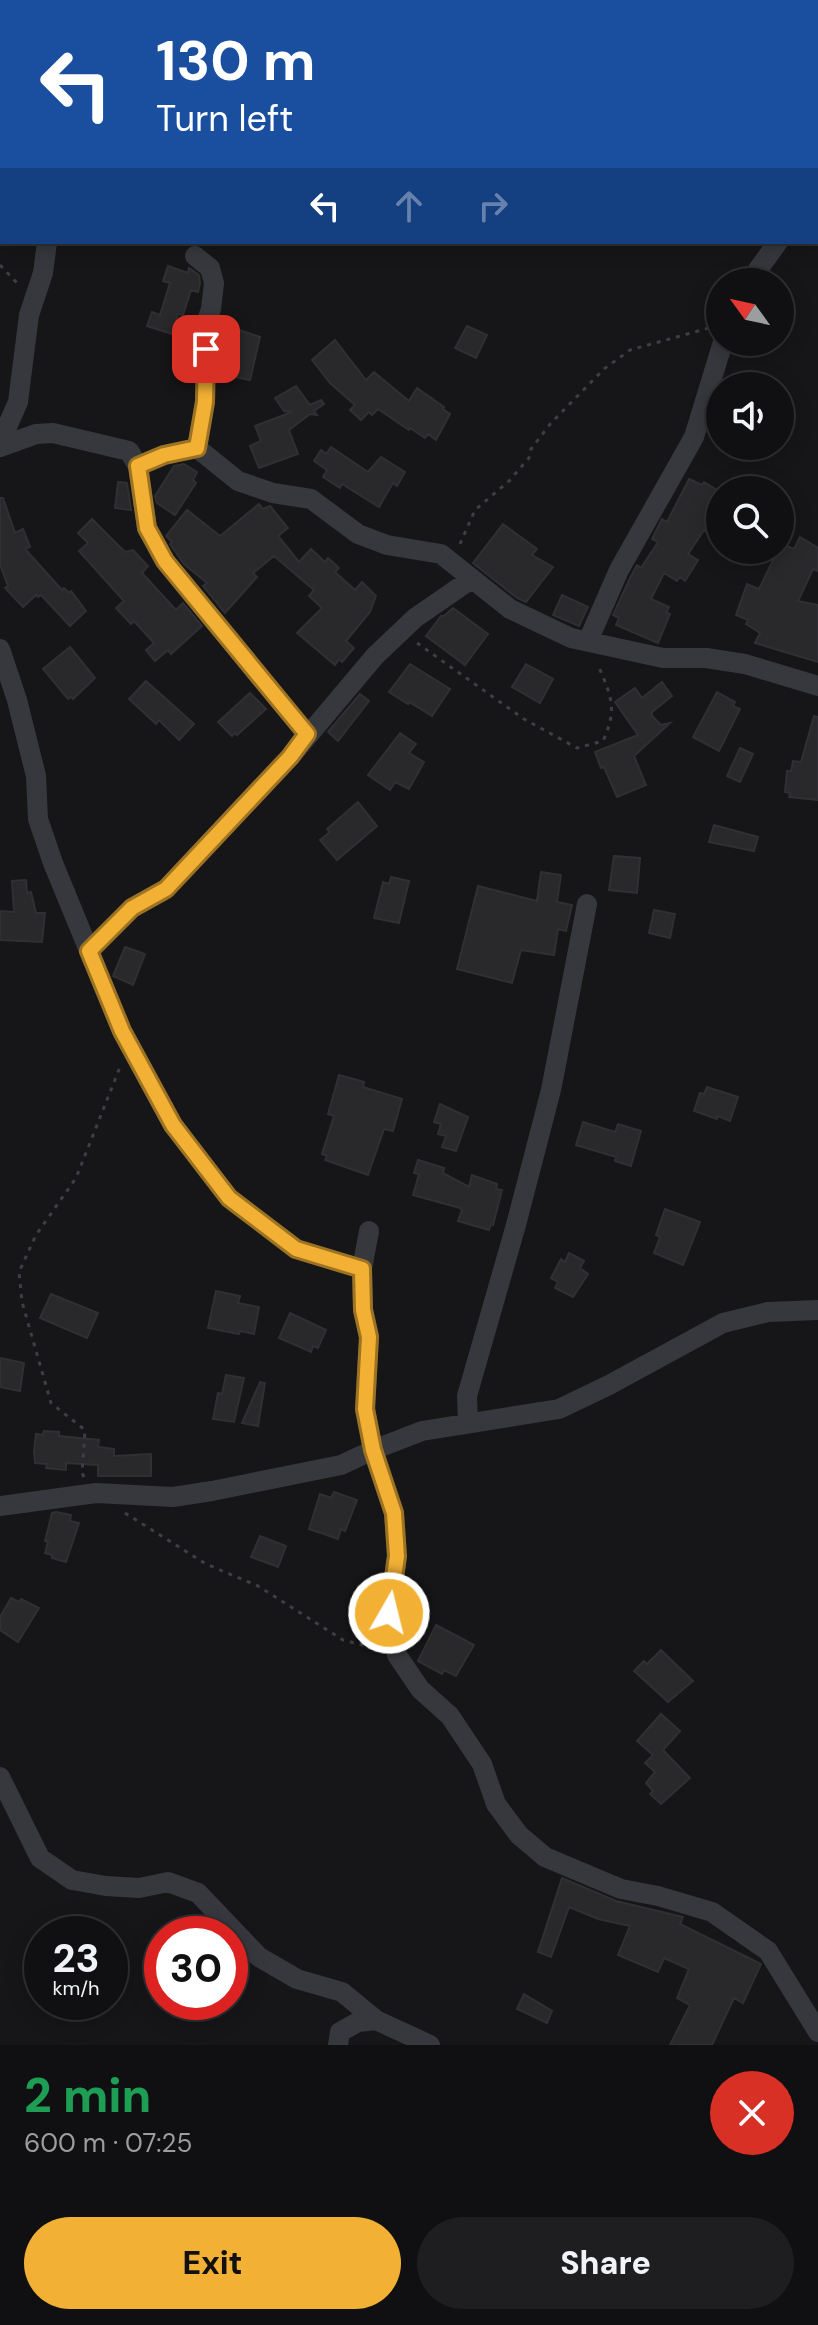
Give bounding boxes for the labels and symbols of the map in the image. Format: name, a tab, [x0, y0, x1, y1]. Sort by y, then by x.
north arrow	[706, 268, 794, 356]
pin	[172, 315, 240, 383]
position arrow	[347, 1571, 431, 1655]
speed limit sign: 30	[144, 1916, 248, 2020]

